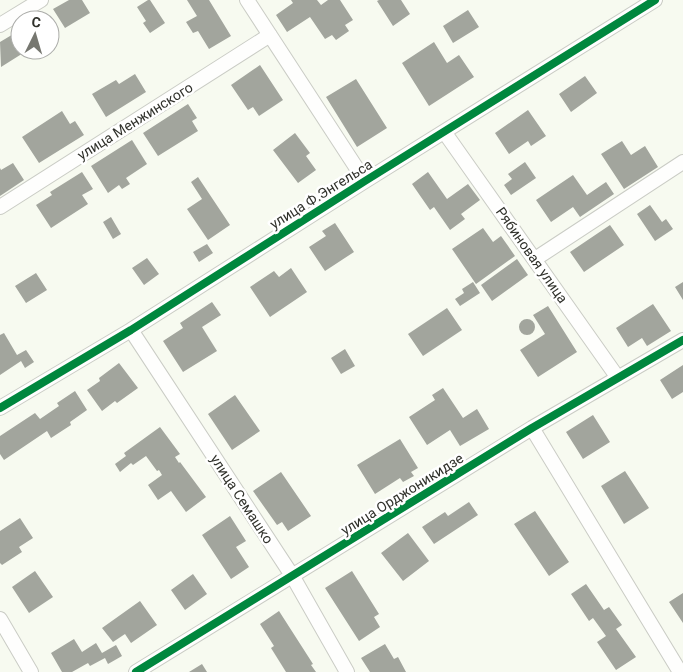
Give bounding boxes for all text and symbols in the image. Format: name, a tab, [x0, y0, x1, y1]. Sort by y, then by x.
north arrow	[10, 10, 60, 60]
text: С	[31, 14, 41, 30]
street label: улица Менжинского	[74, 79, 196, 163]
street label: улица Ф.Энгельса	[267, 156, 375, 232]
street label: Рябиновая улица	[493, 204, 571, 306]
street label: улица Орджоникидзе	[338, 450, 466, 538]
street label: улица Семашко	[207, 451, 277, 547]

